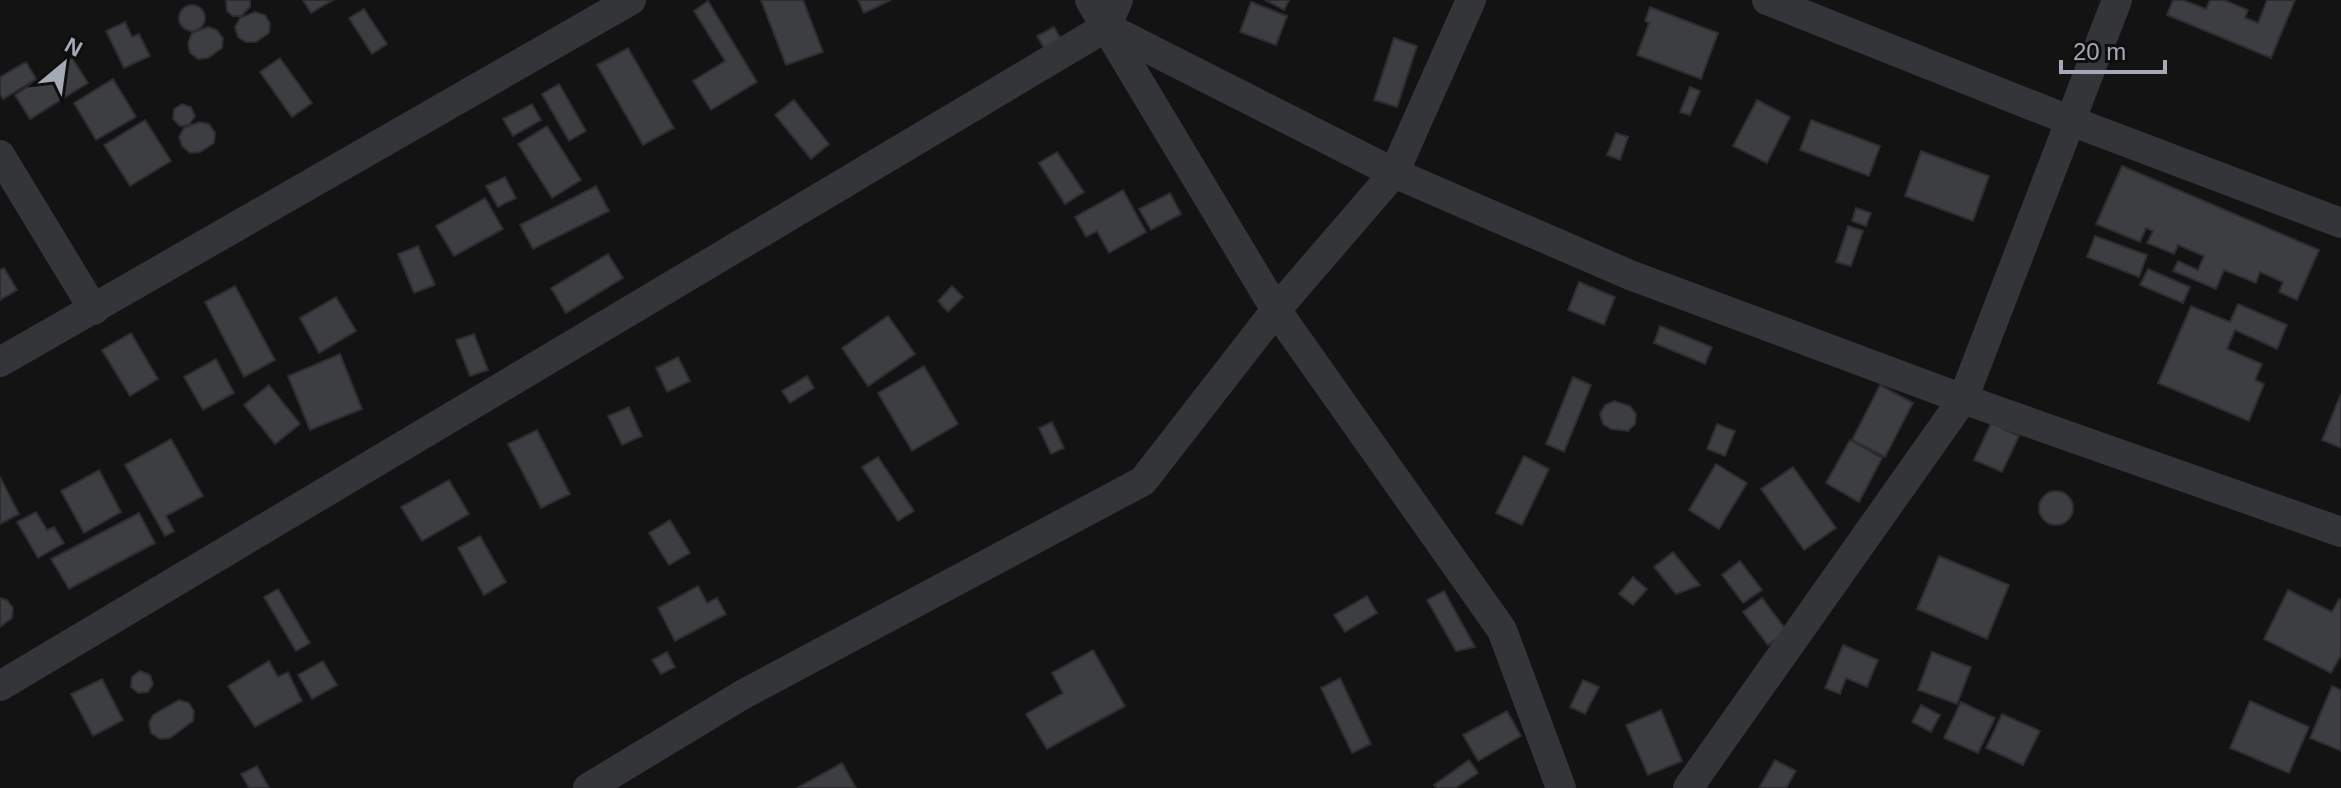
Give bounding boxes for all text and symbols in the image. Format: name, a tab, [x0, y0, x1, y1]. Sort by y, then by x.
north arrow	[24, 24, 104, 104]
scale bar	[2061, 24, 2165, 74]
text: N	[60, 32, 86, 62]
text: 20 m	[2073, 38, 2126, 65]

